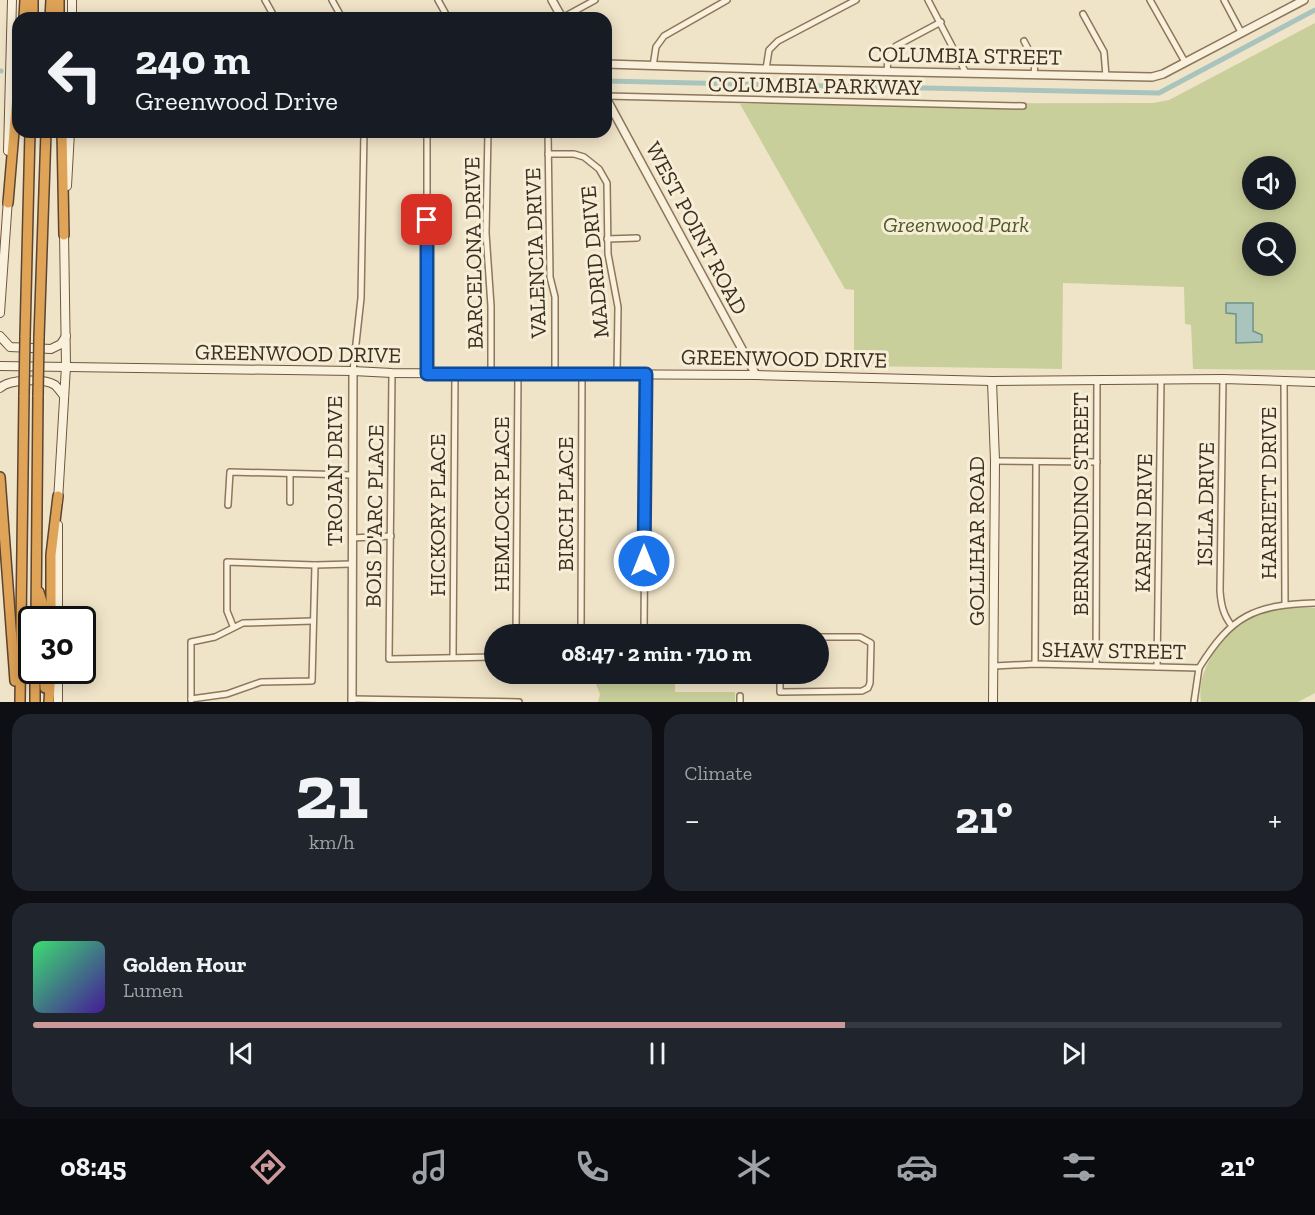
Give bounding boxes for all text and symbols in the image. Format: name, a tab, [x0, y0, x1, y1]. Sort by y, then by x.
text: 240 m	[135, 34, 250, 85]
icon: left	[36, 36, 114, 114]
street label: COLUMBIA STREET	[868, 40, 1063, 71]
street label: COLUMBIA PARKWAY	[708, 70, 923, 101]
text: Greenwood Drive	[135, 85, 338, 117]
street label: WEST POINT ROAD	[640, 137, 754, 319]
street label: BARCELONA DRIVE	[458, 156, 489, 350]
map controls	[1242, 156, 1296, 276]
button: sound	[1242, 156, 1296, 210]
street label: VALENCIA DRIVE	[519, 167, 552, 340]
street label: MADRID DRIVE	[574, 184, 615, 339]
pin	[401, 194, 452, 245]
icon: arrive	[410, 203, 443, 236]
park label: Greenwood Park	[883, 211, 1029, 238]
button: search	[1242, 222, 1296, 276]
street label: GREENWOOD DRIVE	[195, 338, 401, 369]
street label: GREENWOOD DRIVE	[681, 343, 887, 374]
street label: BERNANDINO STREET	[1067, 392, 1094, 616]
street label: TROJAN DRIVE	[321, 396, 348, 546]
street label: HARRIETT DRIVE	[1255, 406, 1282, 580]
street label: HEMLOCK PLACE	[488, 416, 515, 592]
street label: BOIS D'ARC PLACE	[359, 424, 390, 608]
street label: HICKORY PLACE	[424, 434, 451, 597]
street label: BIRCH PLACE	[552, 437, 579, 571]
street label: ISLLA DRIVE	[1191, 442, 1220, 566]
street label: KAREN DRIVE	[1129, 453, 1158, 593]
street label: GOLLIHAR ROAD	[963, 456, 990, 626]
position arrow	[612, 529, 676, 593]
speed limit sign: 30	[18, 606, 96, 684]
street label: SHAW STREET	[1041, 636, 1187, 665]
text: 08:47 · 2 min · 710 m	[561, 640, 752, 667]
text: 21	[295, 744, 368, 838]
text: Climate	[685, 761, 752, 785]
text: 21°	[955, 791, 1013, 845]
text: −	[685, 800, 700, 839]
text: +	[1268, 800, 1282, 839]
text: km/h	[309, 830, 355, 854]
text: Golden Hour	[123, 951, 247, 978]
text: Lumen	[123, 978, 183, 1002]
icon: previous	[225, 1037, 258, 1070]
icon: pause	[641, 1037, 674, 1070]
icon: next	[1057, 1037, 1090, 1070]
icon: directions	[247, 1146, 289, 1188]
icon: music	[409, 1146, 451, 1188]
icon: phone	[571, 1146, 613, 1188]
icon: climate	[733, 1146, 775, 1188]
icon: car	[896, 1146, 938, 1188]
icon: filters	[1058, 1146, 1100, 1188]
text: 08:45	[60, 1151, 126, 1183]
text: 21°	[1220, 1151, 1255, 1183]

